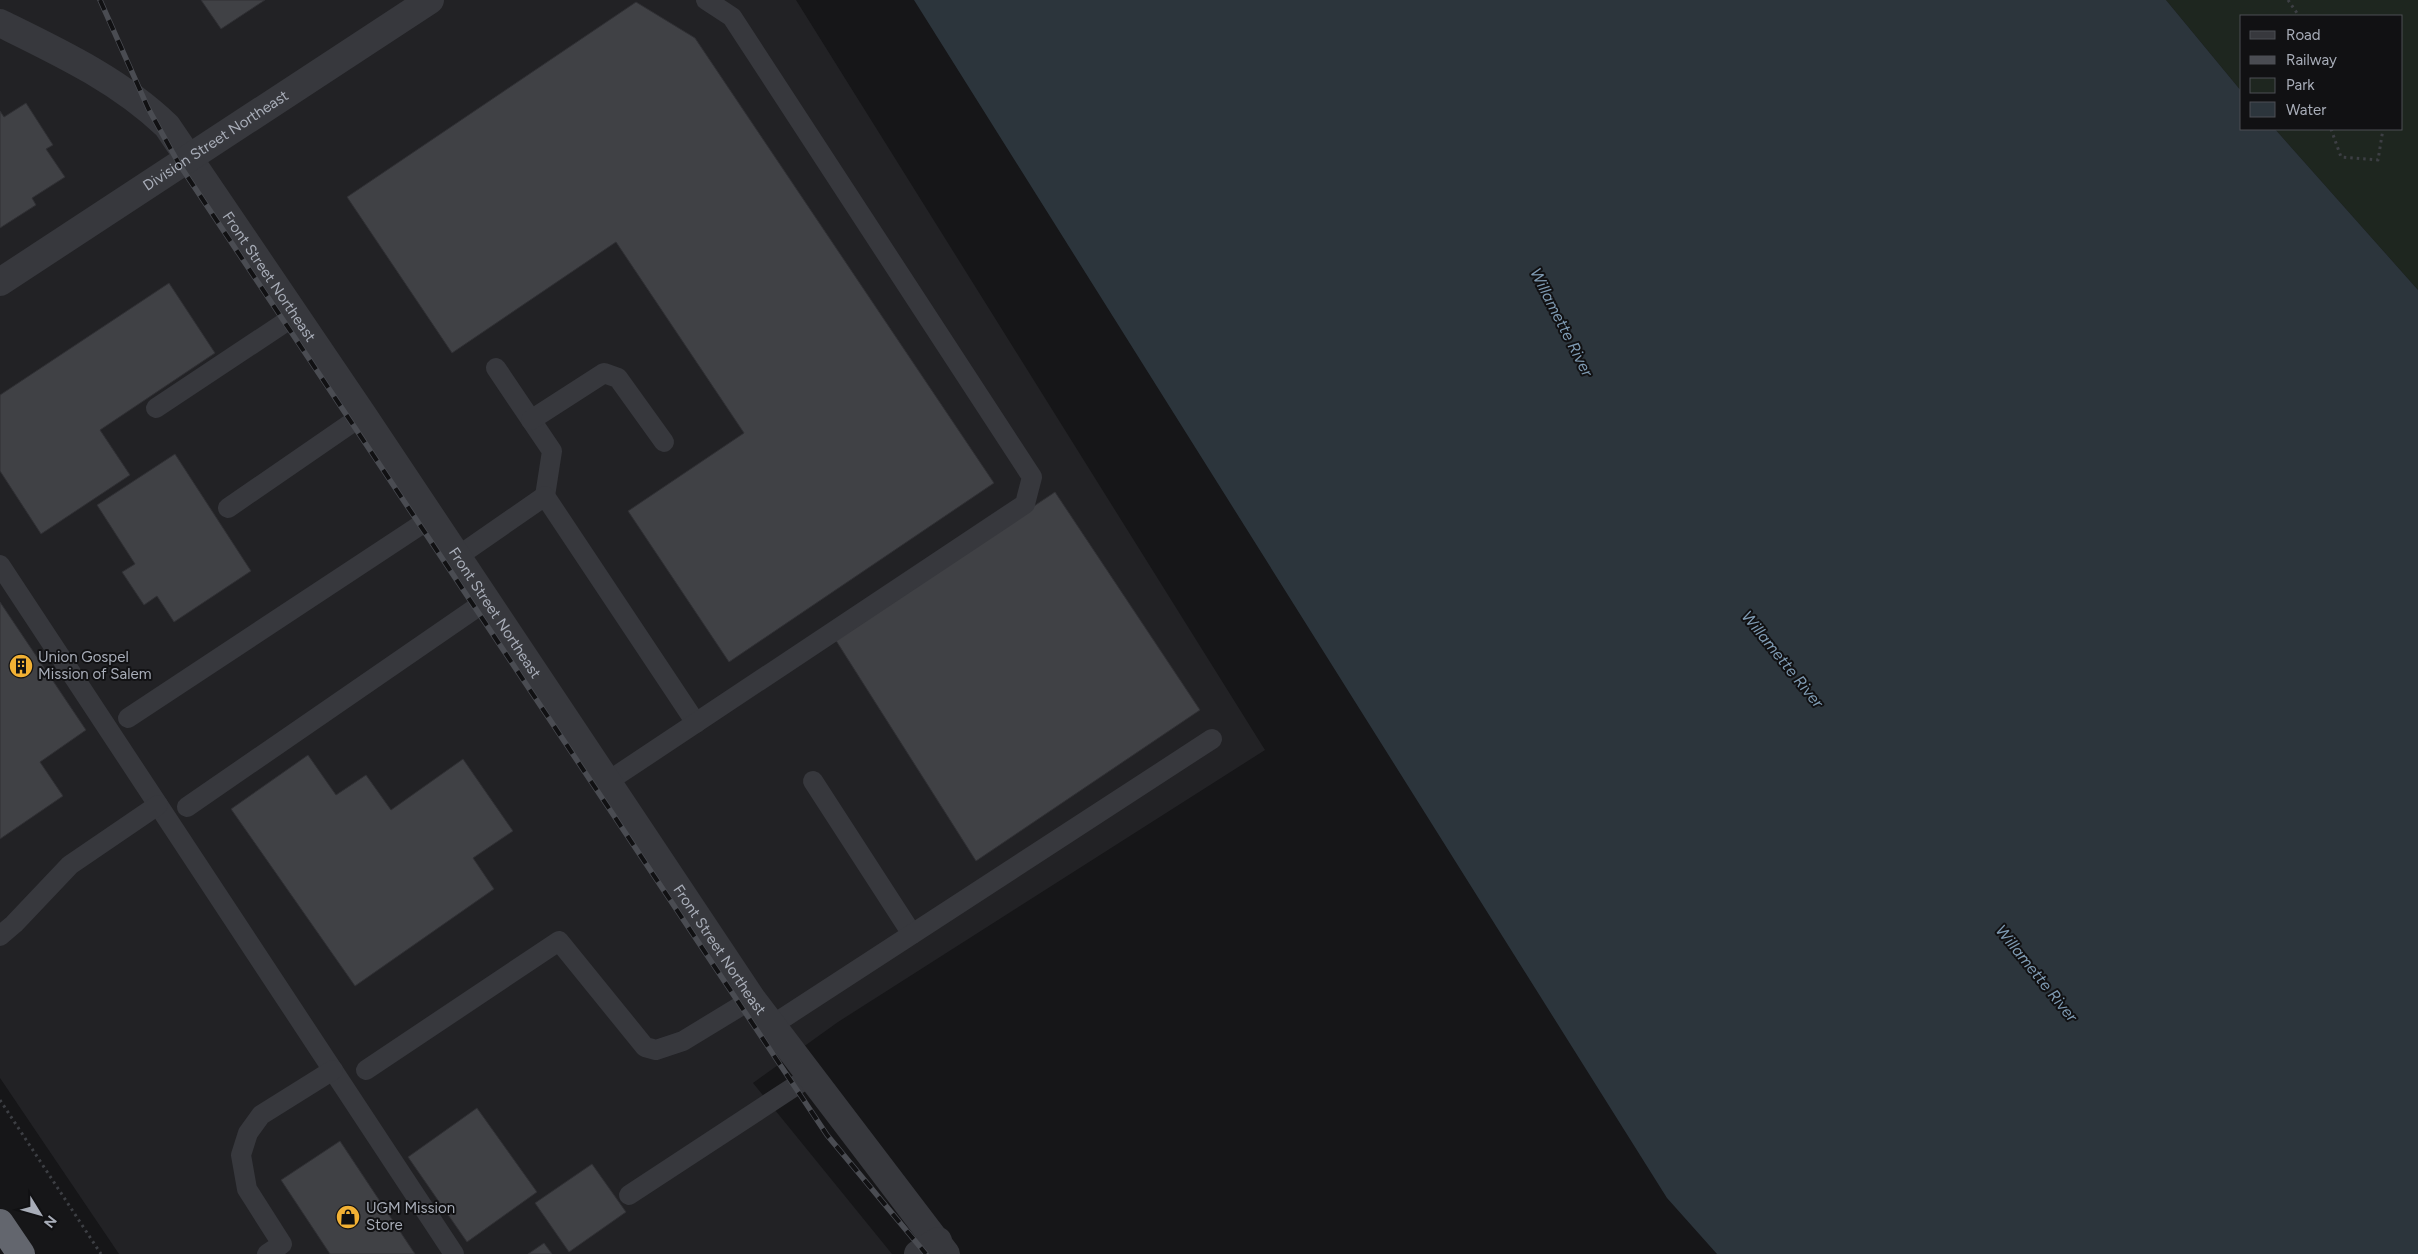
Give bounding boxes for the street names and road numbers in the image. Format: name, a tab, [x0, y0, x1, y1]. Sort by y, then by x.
street label: Division Street Northeast	[140, 86, 292, 195]
street label: Front Street Northeast	[219, 208, 320, 345]
street label: Front Street Northeast	[445, 544, 545, 682]
street label: Front Street Northeast	[669, 881, 770, 1019]

